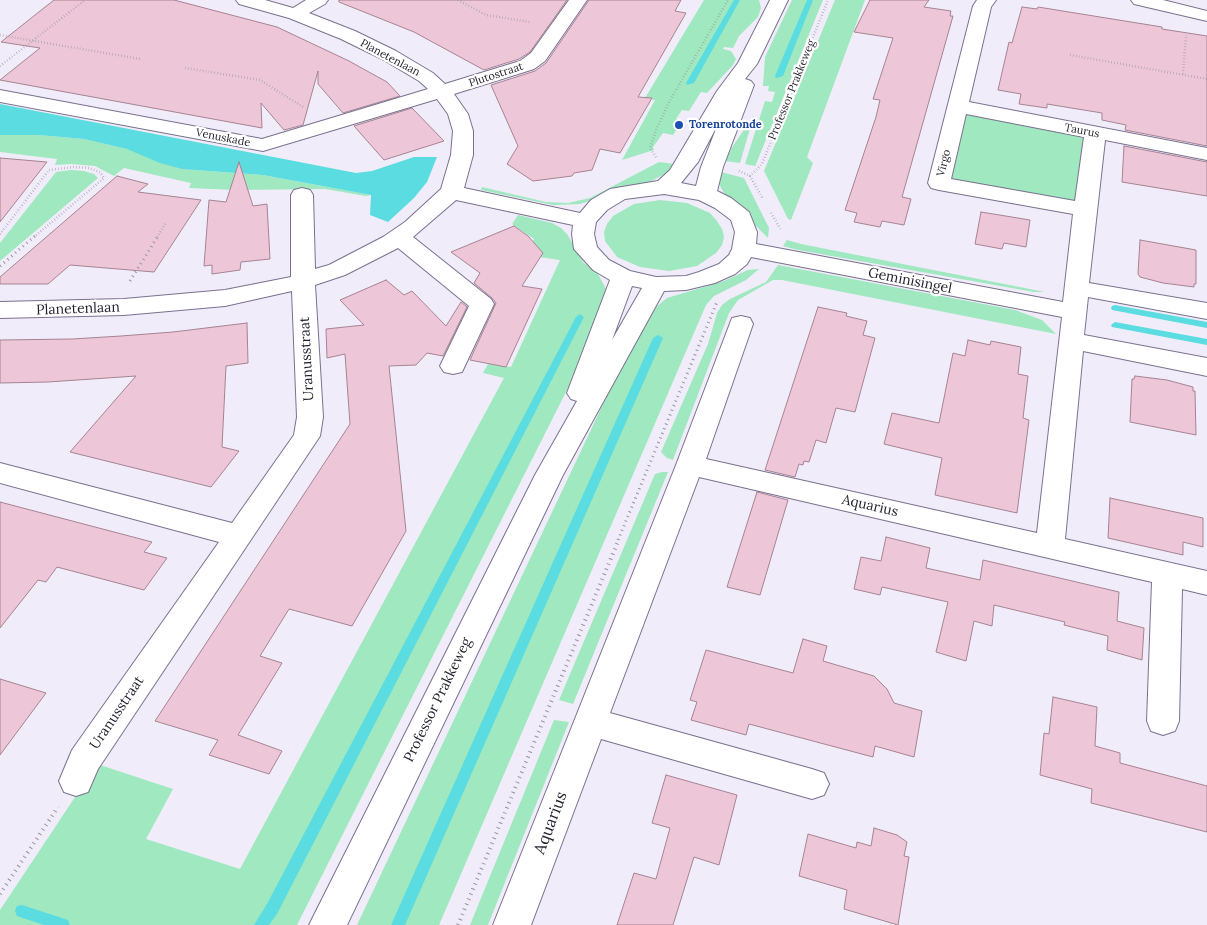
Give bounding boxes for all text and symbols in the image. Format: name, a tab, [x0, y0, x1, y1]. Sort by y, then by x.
street label: Planetenlaan	[358, 37, 422, 79]
street label: Professor Prakkeweg	[766, 38, 818, 142]
street label: Plutostraat	[467, 60, 525, 90]
place label: Torenrotonde	[689, 118, 762, 132]
marker: Torenrotonde	[673, 119, 685, 131]
street label: Taurus	[1063, 121, 1101, 141]
street label: Venuskade	[195, 126, 251, 150]
street label: Virgo	[934, 148, 954, 178]
street label: Geminisingel	[867, 265, 953, 297]
street label: Planetenlaan	[36, 299, 120, 319]
street label: Uranusstraat	[296, 316, 318, 402]
street label: Aquarius	[840, 491, 900, 521]
street label: Professor Prakkeweg	[401, 635, 475, 765]
street label: Uranusstraat	[86, 673, 148, 753]
street label: Aquarius	[530, 789, 572, 857]

